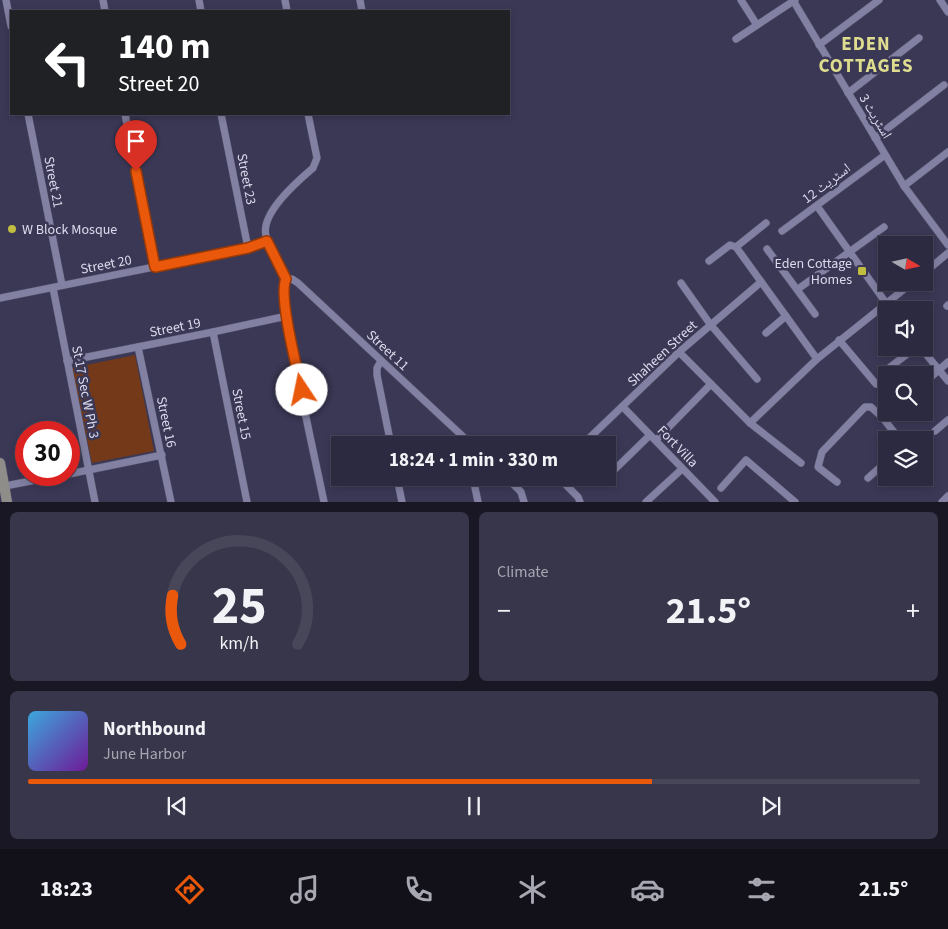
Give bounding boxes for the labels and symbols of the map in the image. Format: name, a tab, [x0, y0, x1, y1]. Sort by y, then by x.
district label: EDEN COTTAGES	[819, 31, 913, 80]
street label: اسٹریٹ 3	[854, 90, 896, 143]
pin	[115, 120, 157, 171]
street label: Street 23	[231, 152, 261, 207]
street label: Street 21	[38, 155, 68, 210]
street label: اسٹریٹ 12	[798, 159, 855, 209]
place label: W Block Mosque	[22, 220, 117, 240]
marker: W Block Mosque	[6, 223, 18, 235]
north arrow	[878, 236, 932, 291]
street label: Street 20	[79, 250, 134, 280]
place label: Eden Cottage Homes	[775, 254, 852, 290]
marker: Eden Cottage Homes	[856, 265, 868, 277]
street label: Street 19	[148, 313, 203, 343]
street label: Shaheen Street	[623, 316, 702, 391]
street label: Street 11	[362, 326, 413, 376]
street label: St 17 Sec W Ph 3	[66, 344, 104, 440]
position arrow	[275, 363, 327, 415]
street label: Street 15	[226, 387, 256, 442]
street label: Street 16	[151, 395, 181, 450]
speed limit sign: 30	[15, 421, 80, 486]
street label: Fort Villa	[652, 421, 702, 472]

